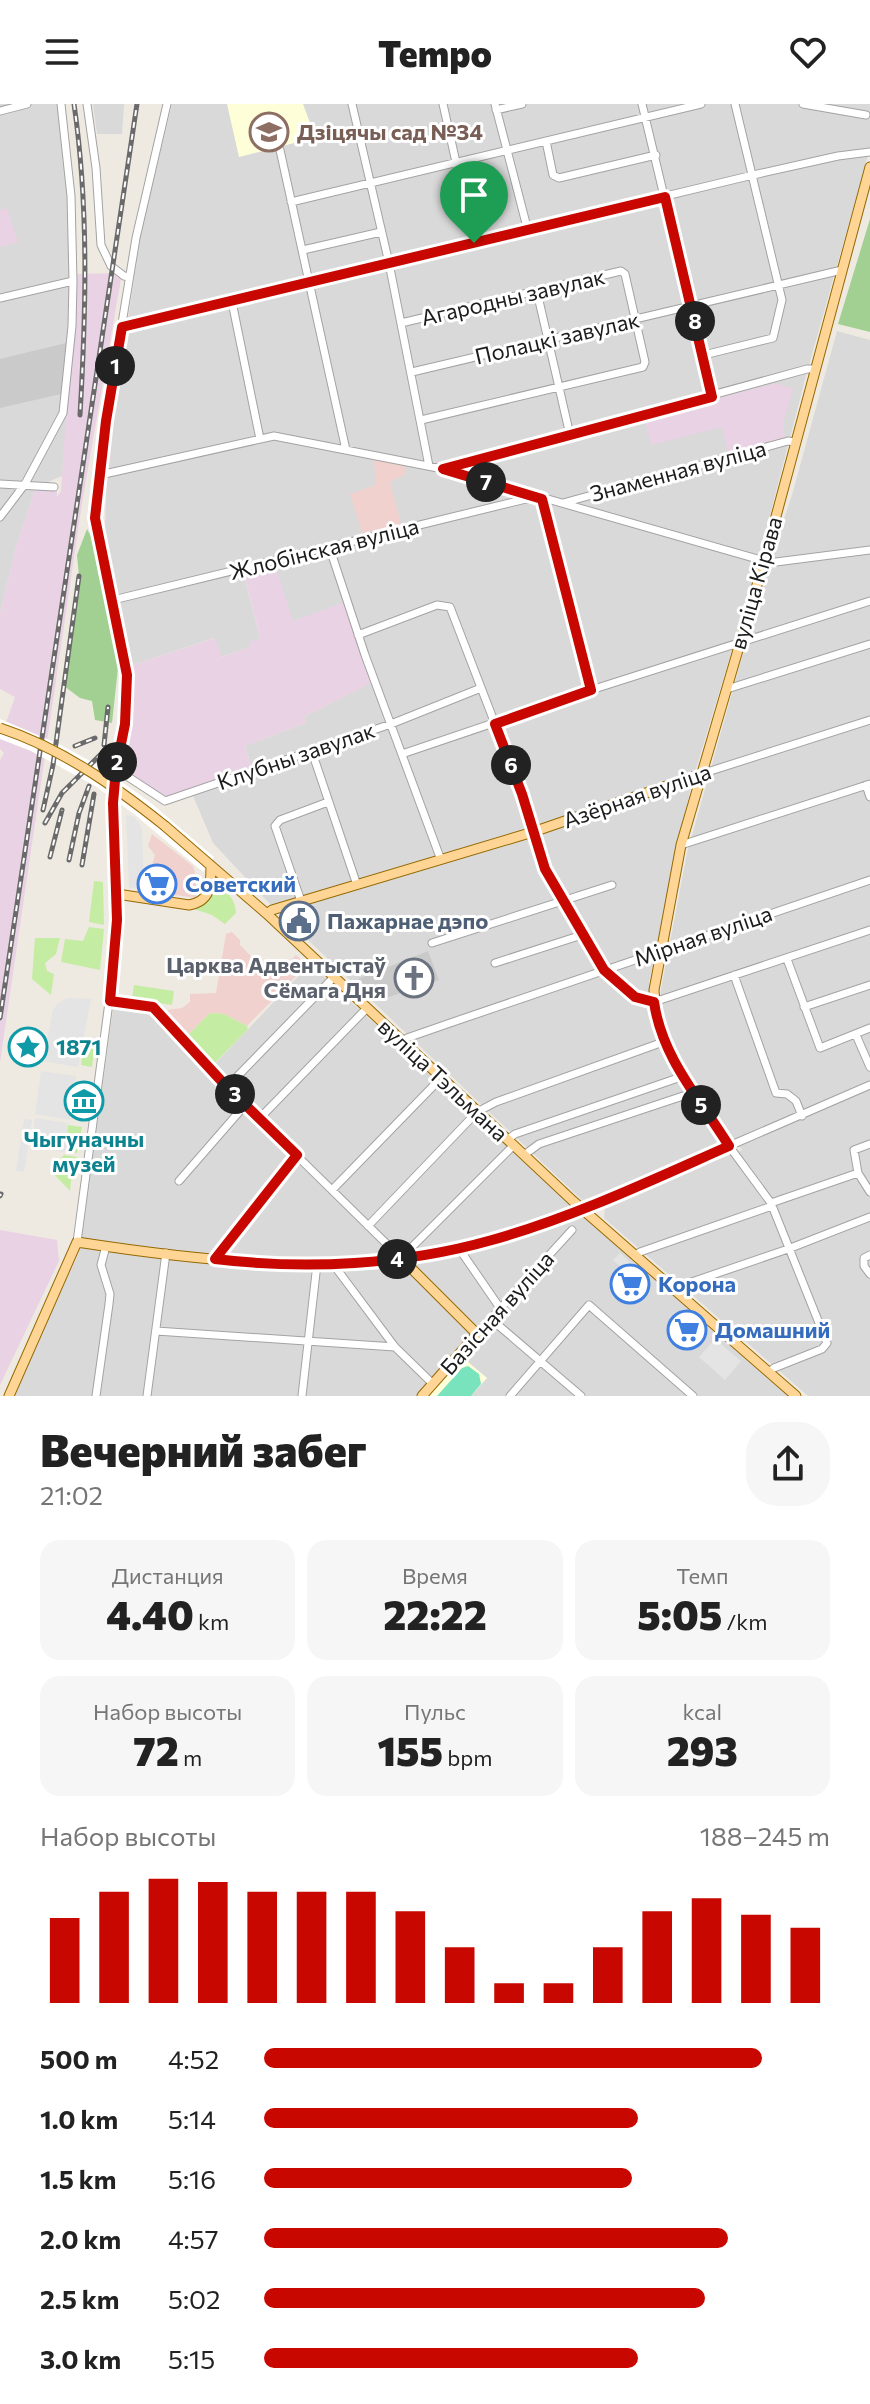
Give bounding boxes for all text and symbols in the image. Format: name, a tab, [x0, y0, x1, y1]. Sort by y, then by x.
icon: menu	[40, 30, 84, 74]
text: Tempo	[378, 30, 492, 74]
icon: heart	[786, 30, 830, 74]
school or university icon: Дзіцячы сад №34	[248, 111, 290, 153]
place label: Дзіцячы сад №34	[297, 118, 483, 145]
pin	[440, 161, 508, 243]
icon: arrive	[452, 173, 496, 217]
street label: Агародны завулак	[418, 262, 608, 331]
pin: 8	[675, 301, 715, 341]
street label: Полацкі завулак	[472, 305, 642, 370]
text: 8	[688, 307, 702, 334]
pin: 1	[95, 346, 135, 386]
text: 1	[110, 352, 120, 379]
street label: Знаменная вуліца	[587, 434, 769, 507]
pin: 7	[466, 462, 506, 502]
text: 7	[480, 468, 492, 495]
street label: Жлобінская вуліца	[226, 512, 422, 585]
street label: вуліца Кірава	[724, 513, 787, 652]
street label: Клубны завулак	[213, 716, 378, 795]
pin: 2	[97, 742, 137, 782]
pin: 6	[491, 745, 531, 785]
text: 2	[111, 748, 123, 775]
text: 6	[504, 751, 518, 778]
street label: Азёрная вуліца	[559, 758, 714, 833]
supermarket icon: Советский	[136, 863, 178, 905]
place label: Советский	[185, 870, 296, 897]
street label: Мірная вуліца	[630, 899, 775, 972]
public building icon: Пажарнае дэпо	[278, 900, 320, 942]
place label: Пажарнае дэпо	[327, 907, 488, 934]
place label: Царква Адвентыстаў Сёмага Дня	[166, 951, 386, 1003]
church icon: Царква Адвентыстаў Сёмага Дня	[393, 957, 435, 999]
street label: вуліца Тэльмана	[373, 1013, 514, 1147]
place icon: 1871	[7, 1026, 49, 1068]
place label: 1871	[56, 1033, 101, 1060]
pin: 3	[215, 1074, 255, 1114]
museum icon: Чыгуначны музей	[63, 1080, 105, 1122]
text: 3	[229, 1080, 241, 1107]
pin: 5	[681, 1085, 721, 1125]
text: 5	[695, 1091, 707, 1118]
place label: Чыгуначны музей	[24, 1125, 144, 1177]
pin: 4	[377, 1239, 417, 1279]
text: 4	[390, 1245, 404, 1272]
street label: Базісная вуліца	[434, 1245, 559, 1380]
supermarket icon: Корона	[609, 1263, 651, 1305]
place label: Корона	[658, 1270, 736, 1297]
supermarket icon: Домашний	[666, 1309, 708, 1351]
place label: Домашний	[715, 1316, 830, 1343]
text: Вечерний забег	[40, 1422, 366, 1476]
button: share	[746, 1422, 830, 1506]
text: 21:02	[40, 1479, 103, 1510]
text: Дистанция	[112, 1562, 224, 1589]
text: Время	[402, 1562, 468, 1589]
text: Темп	[676, 1562, 728, 1589]
text: 4.40	[106, 1589, 194, 1638]
text: 22:22	[383, 1589, 487, 1638]
text: 5:05	[637, 1589, 722, 1638]
text: km	[194, 1608, 229, 1635]
text: /km	[722, 1608, 767, 1635]
text: Набор высоты	[93, 1698, 242, 1725]
text: Пульс	[404, 1698, 466, 1725]
text: kcal	[683, 1698, 722, 1725]
text: 72	[133, 1725, 179, 1774]
text: 155	[377, 1725, 443, 1774]
text: 293	[667, 1725, 738, 1774]
text: m	[179, 1744, 202, 1771]
text: bpm	[443, 1744, 493, 1771]
text: Набор высоты	[40, 1820, 216, 1851]
text: 188–245 m	[700, 1820, 830, 1851]
text: 500 m	[40, 2043, 117, 2074]
text: 4:52	[168, 2043, 219, 2074]
text: 1.0 km	[40, 2103, 118, 2134]
text: 5:14	[168, 2103, 216, 2134]
text: 1.5 km	[40, 2163, 116, 2194]
text: 5:16	[168, 2163, 216, 2194]
text: 2.0 km	[40, 2223, 121, 2254]
text: 4:57	[168, 2223, 218, 2254]
text: 2.5 km	[40, 2283, 119, 2314]
text: 5:02	[168, 2283, 220, 2314]
text: 3.0 km	[40, 2343, 121, 2374]
text: 5:15	[168, 2343, 215, 2374]

